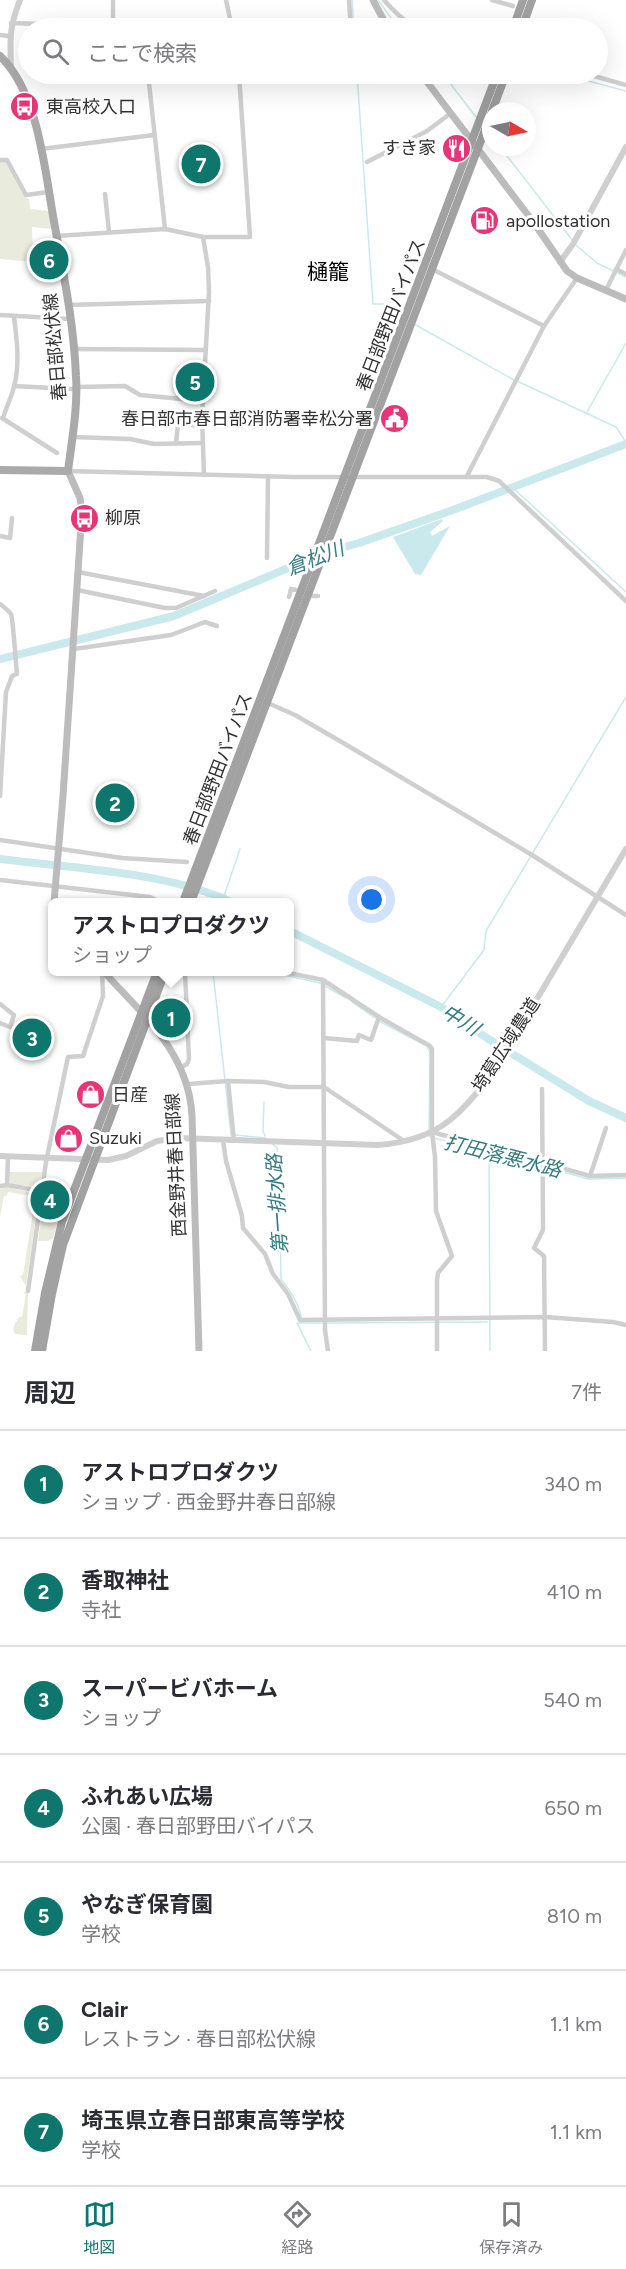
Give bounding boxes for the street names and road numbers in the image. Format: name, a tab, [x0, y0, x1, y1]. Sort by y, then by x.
street label: 春日部野田バイパス	[352, 236, 430, 394]
street label: 春日部松伏線	[39, 292, 71, 402]
street label: 春日部野田バイパス	[179, 690, 257, 848]
street label: 埼葛広域農道	[467, 994, 545, 1096]
street label: 西金野井春日部線	[161, 1093, 191, 1237]

